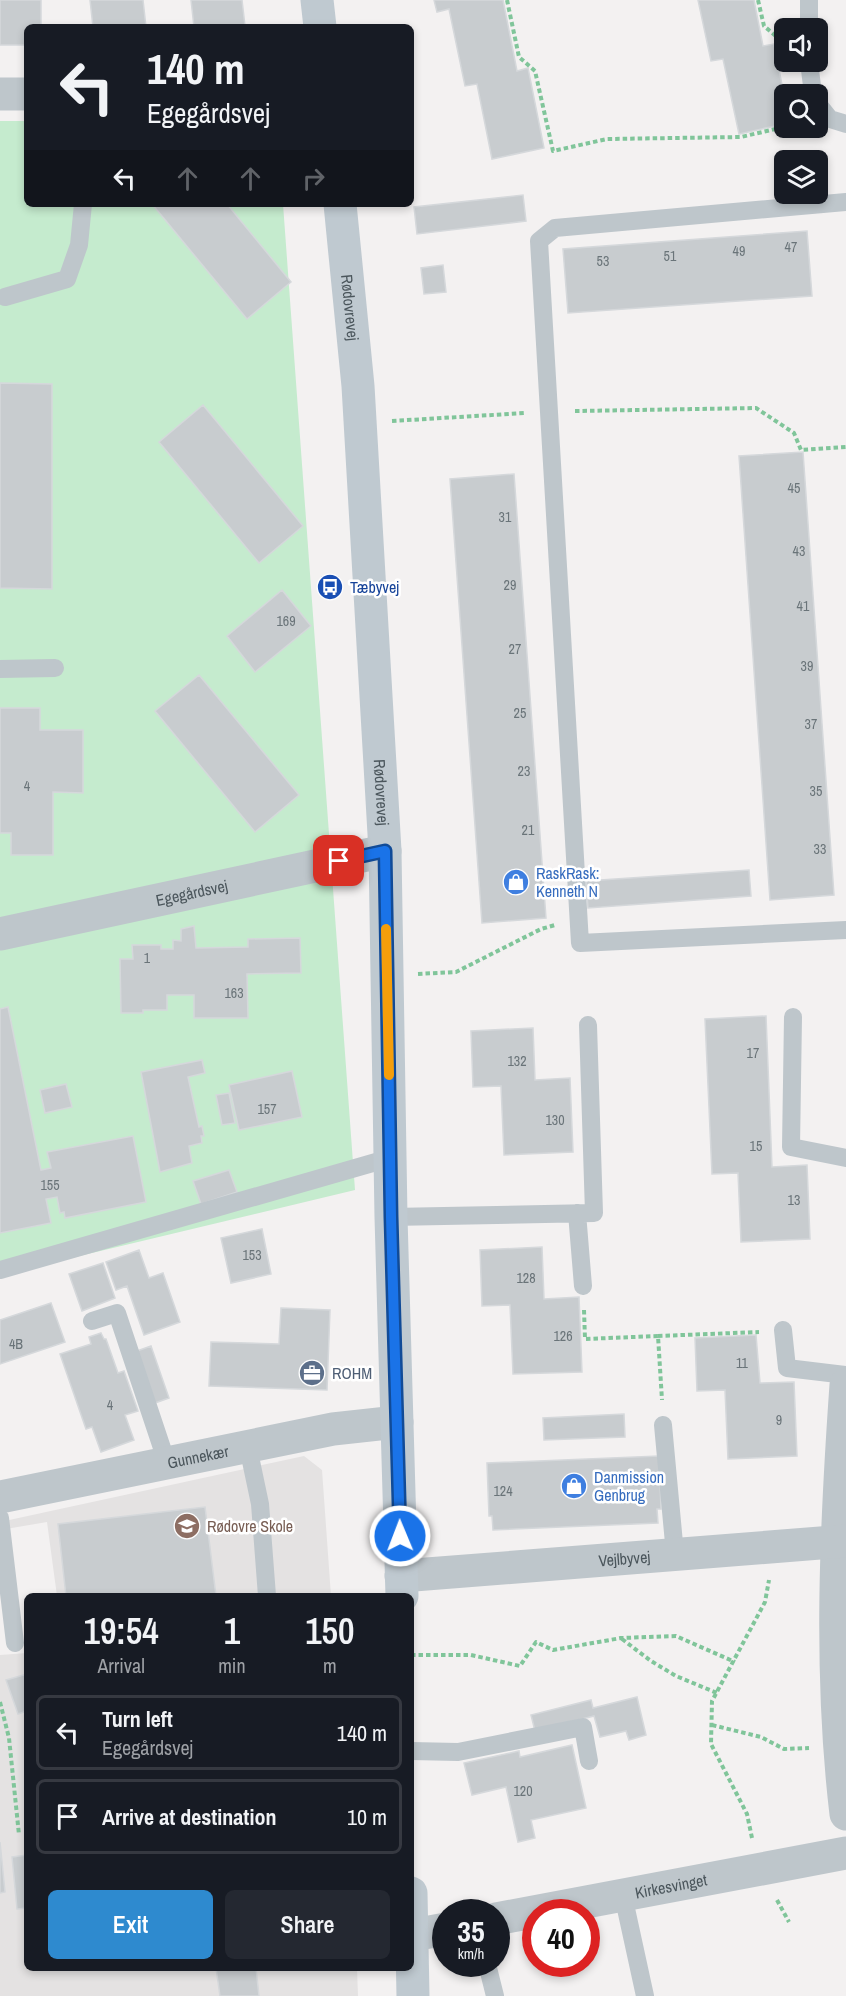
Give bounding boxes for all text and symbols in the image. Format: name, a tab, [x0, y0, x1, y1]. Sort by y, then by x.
map controls	[774, 18, 828, 204]
button: sound	[774, 18, 828, 72]
text: 140 m	[147, 41, 245, 97]
icon: left	[48, 48, 126, 126]
button: search	[774, 84, 828, 138]
text: Egegårdsvej	[147, 95, 270, 131]
button: layers	[774, 150, 828, 204]
icon: left	[108, 162, 141, 195]
icon: ahead	[171, 162, 204, 195]
icon: ahead	[234, 162, 267, 195]
icon: right	[297, 162, 330, 195]
house number: 47	[785, 238, 797, 256]
house number: 49	[733, 242, 745, 260]
house number: 51	[664, 247, 677, 265]
house number: 53	[597, 252, 609, 270]
street label: Rødovrevej	[336, 273, 364, 342]
house number: 45	[788, 479, 800, 497]
house number: 31	[499, 508, 512, 526]
house number: 43	[793, 542, 805, 560]
bus stop icon: Tæbyvej	[315, 572, 345, 602]
place label: Tæbyvej	[350, 576, 399, 598]
house number: 29	[504, 576, 516, 594]
house number: 41	[797, 597, 810, 615]
house number: 169	[276, 612, 296, 630]
house number: 27	[509, 640, 521, 658]
house number: 39	[801, 657, 813, 675]
house number: 25	[514, 704, 526, 722]
house number: 37	[805, 715, 817, 733]
street label: Rødovrevej	[369, 759, 395, 826]
house number: 23	[518, 762, 530, 780]
house number: 4	[24, 777, 31, 795]
house number: 35	[810, 782, 822, 800]
house number: 21	[522, 821, 535, 839]
pin	[313, 835, 364, 886]
house number: 33	[814, 840, 826, 858]
icon: arrive	[322, 844, 355, 877]
place label: RaskRask: Kenneth N	[536, 862, 599, 902]
shop icon: RaskRask: Kenneth N	[501, 867, 531, 897]
street label: Egegårdsvej	[154, 874, 230, 911]
house number: 1	[144, 949, 151, 967]
house number: 163	[224, 984, 244, 1002]
house number: 17	[747, 1044, 759, 1062]
house number: 132	[507, 1052, 527, 1070]
house number: 157	[257, 1100, 277, 1118]
house number: 130	[545, 1111, 565, 1129]
house number: 15	[750, 1137, 762, 1155]
house number: 155	[40, 1176, 60, 1194]
house number: 13	[788, 1191, 800, 1209]
house number: 153	[242, 1246, 262, 1264]
house number: 128	[516, 1269, 536, 1287]
house number: 126	[553, 1327, 573, 1345]
house number: 4B	[9, 1335, 23, 1353]
house number: 11	[736, 1354, 749, 1372]
office icon: ROHM	[297, 1358, 327, 1388]
place label: ROHM	[332, 1362, 372, 1384]
house number: 4	[107, 1396, 114, 1414]
house number: 9	[776, 1411, 782, 1429]
street label: Gunnekær	[165, 1439, 231, 1474]
place label: Danmission Genbrug	[594, 1466, 664, 1506]
shop icon: Danmission Genbrug	[559, 1471, 589, 1501]
house number: 124	[493, 1482, 513, 1500]
position arrow	[368, 1504, 432, 1568]
school or university icon: Rødovre Skole	[172, 1511, 202, 1541]
place label: Rødovre Skole	[207, 1515, 293, 1537]
street label: Vejlbyvej	[598, 1545, 651, 1571]
text: 19:54	[84, 1607, 159, 1655]
text: 1	[224, 1607, 240, 1655]
text: 150	[305, 1607, 354, 1655]
text: Arrival	[97, 1652, 145, 1679]
text: min	[218, 1652, 246, 1679]
text: m	[323, 1652, 337, 1679]
text: Turn left	[102, 1704, 173, 1734]
icon: left	[51, 1716, 84, 1749]
text: 140 m	[337, 1718, 387, 1748]
text: Egegårdsvej	[102, 1734, 193, 1761]
house number: 120	[513, 1782, 533, 1800]
icon: arrive	[51, 1800, 84, 1833]
text: Arrive at destination	[102, 1802, 276, 1832]
text: 10 m	[347, 1802, 387, 1832]
street label: Kirkesvinget	[633, 1868, 709, 1904]
button: Exit	[48, 1890, 213, 1959]
button: Share	[225, 1890, 390, 1959]
speed limit sign: 40	[522, 1899, 600, 1977]
text: 35	[457, 1911, 485, 1951]
text: km/h	[458, 1943, 484, 1964]

